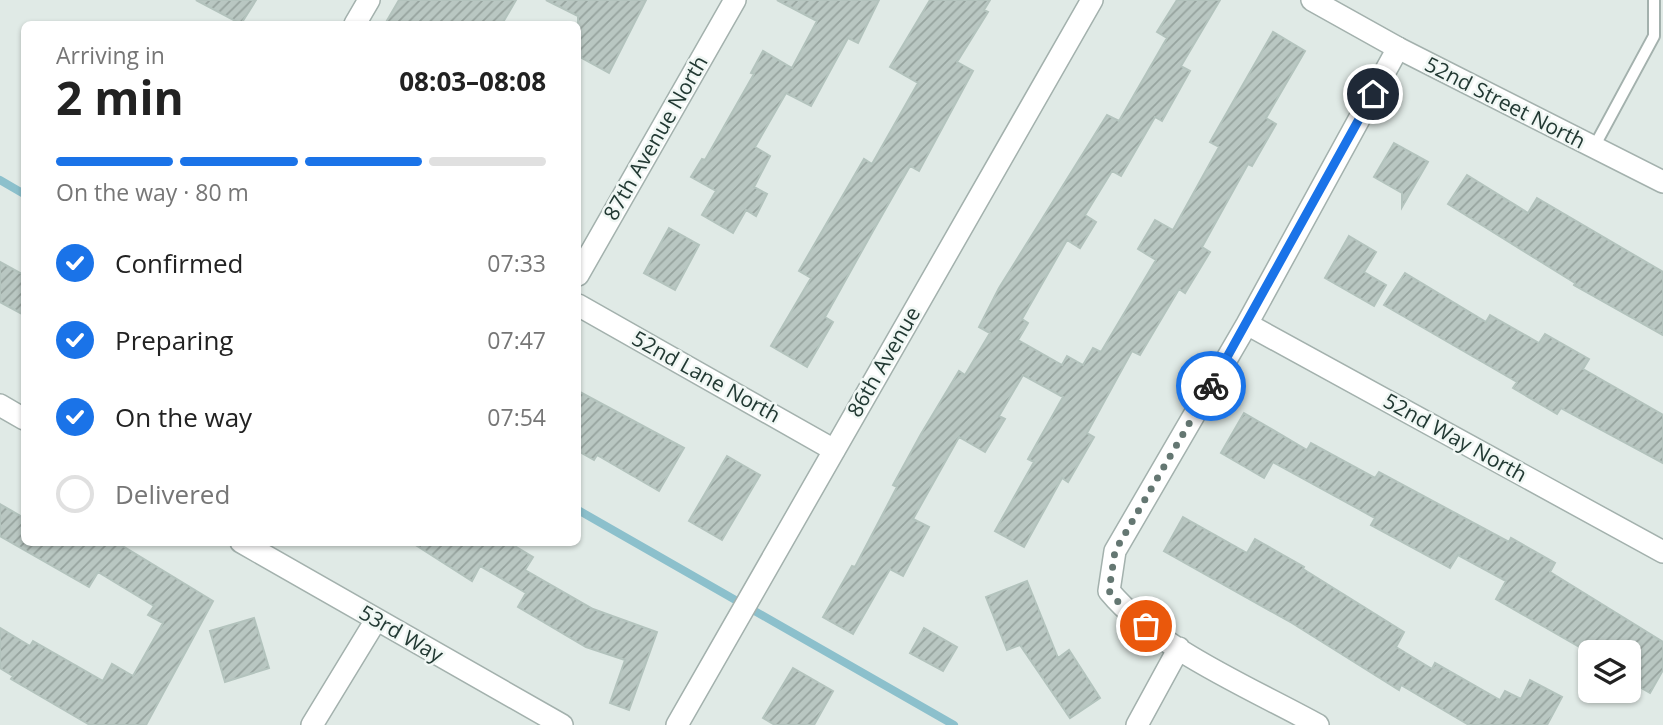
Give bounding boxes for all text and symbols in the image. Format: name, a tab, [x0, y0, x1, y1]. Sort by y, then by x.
text: Arriving in	[56, 39, 165, 71]
street label: 87th Avenue North	[597, 50, 714, 225]
street label: 52nd Street North	[1420, 50, 1591, 155]
text: 08:03–08:08	[399, 63, 546, 99]
pin	[1343, 64, 1403, 124]
text: 2 min	[56, 66, 184, 128]
icon: home	[1354, 75, 1392, 113]
text: On the way · 80 m	[56, 176, 249, 208]
icon: check	[56, 244, 94, 282]
text: Confirmed	[115, 245, 243, 281]
text: 07:33	[487, 247, 546, 279]
street label: 86th Avenue	[840, 301, 926, 422]
icon: check	[56, 321, 94, 359]
text: Preparing	[115, 322, 233, 358]
text: 07:47	[487, 324, 546, 356]
street label: 52nd Lane North	[627, 324, 786, 428]
courier	[1176, 351, 1246, 421]
icon: bike	[1192, 367, 1230, 405]
street label: 52nd Way North	[1379, 386, 1532, 488]
icon: check	[56, 398, 94, 436]
text: On the way	[115, 399, 252, 435]
text: 07:54	[487, 401, 546, 433]
text: Delivered	[115, 476, 230, 512]
pin	[1116, 596, 1176, 656]
street label: 53rd Way	[354, 598, 449, 669]
icon: bag	[1127, 607, 1165, 645]
map controls	[1578, 640, 1641, 703]
button: layers	[1578, 640, 1641, 703]

